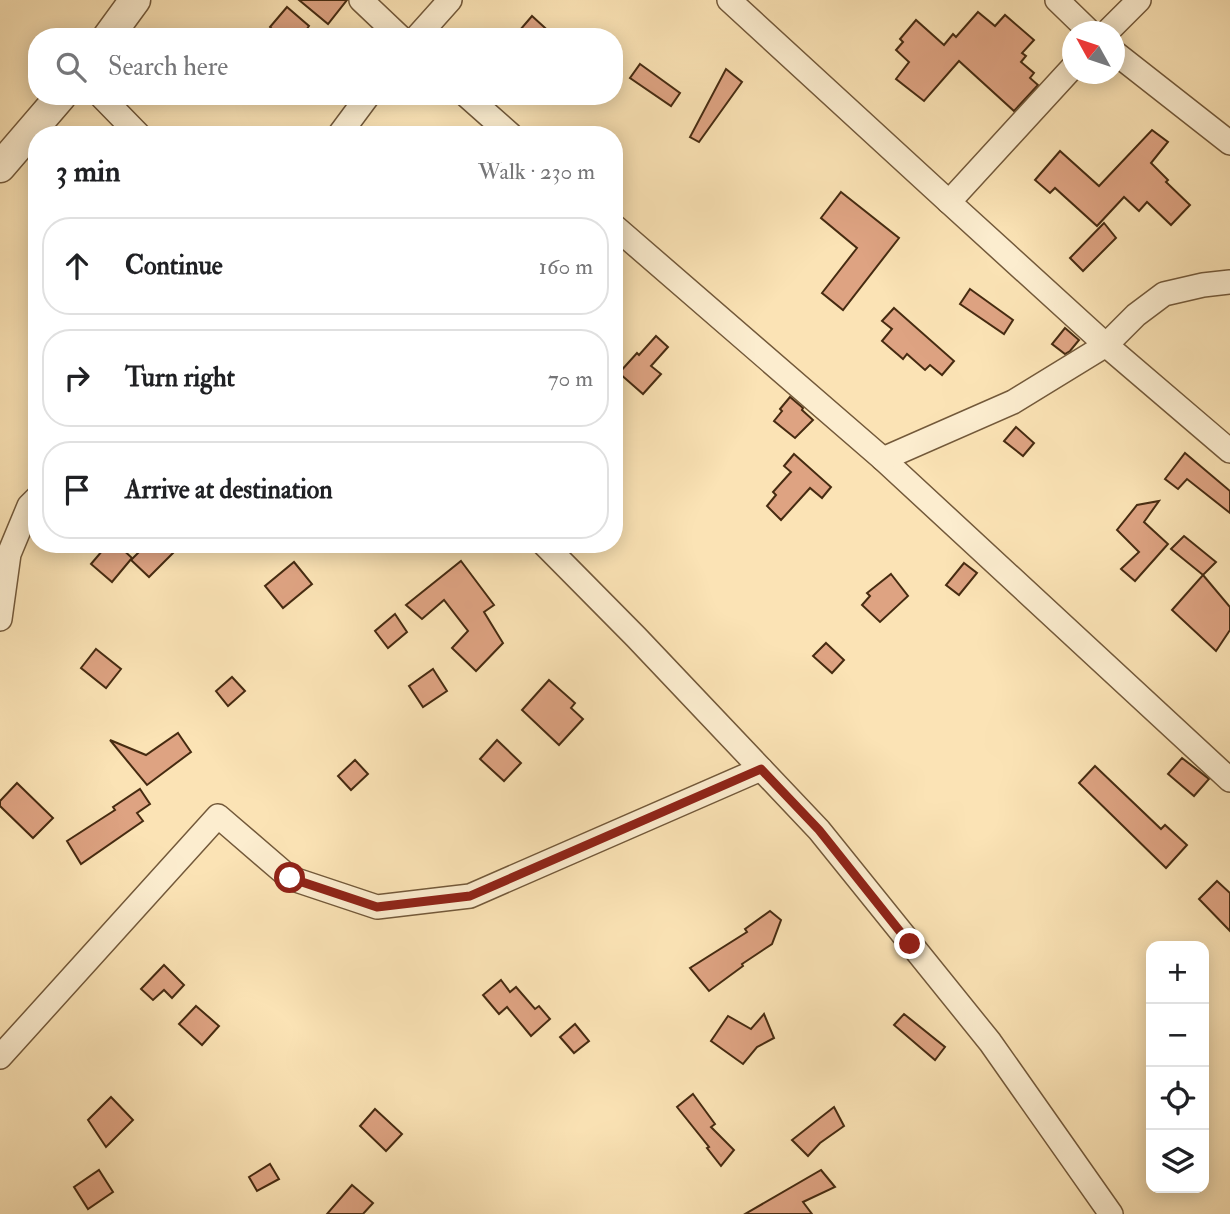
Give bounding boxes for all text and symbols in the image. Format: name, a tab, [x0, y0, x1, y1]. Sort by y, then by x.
north arrow	[1062, 21, 1125, 84]
search box	[28, 28, 623, 105]
icon: search	[52, 48, 90, 86]
text: Search here	[108, 51, 228, 83]
text: 3 min	[56, 153, 121, 190]
text: Walk · 230 m	[478, 157, 595, 186]
icon: ahead	[58, 247, 96, 285]
text: Continue	[125, 250, 223, 282]
text: 160 m	[539, 252, 593, 281]
icon: right	[58, 359, 96, 397]
text: Turn right	[125, 362, 235, 394]
text: 70 m	[548, 364, 593, 393]
icon: arrive	[58, 471, 96, 509]
text: Arrive at destination	[125, 474, 333, 506]
route start	[274, 862, 305, 893]
route end	[894, 928, 925, 959]
map controls	[1146, 941, 1209, 1193]
button: +	[1146, 941, 1209, 1004]
button: −	[1146, 1004, 1209, 1067]
button: locate	[1146, 1067, 1209, 1130]
button: layers	[1146, 1130, 1209, 1193]

